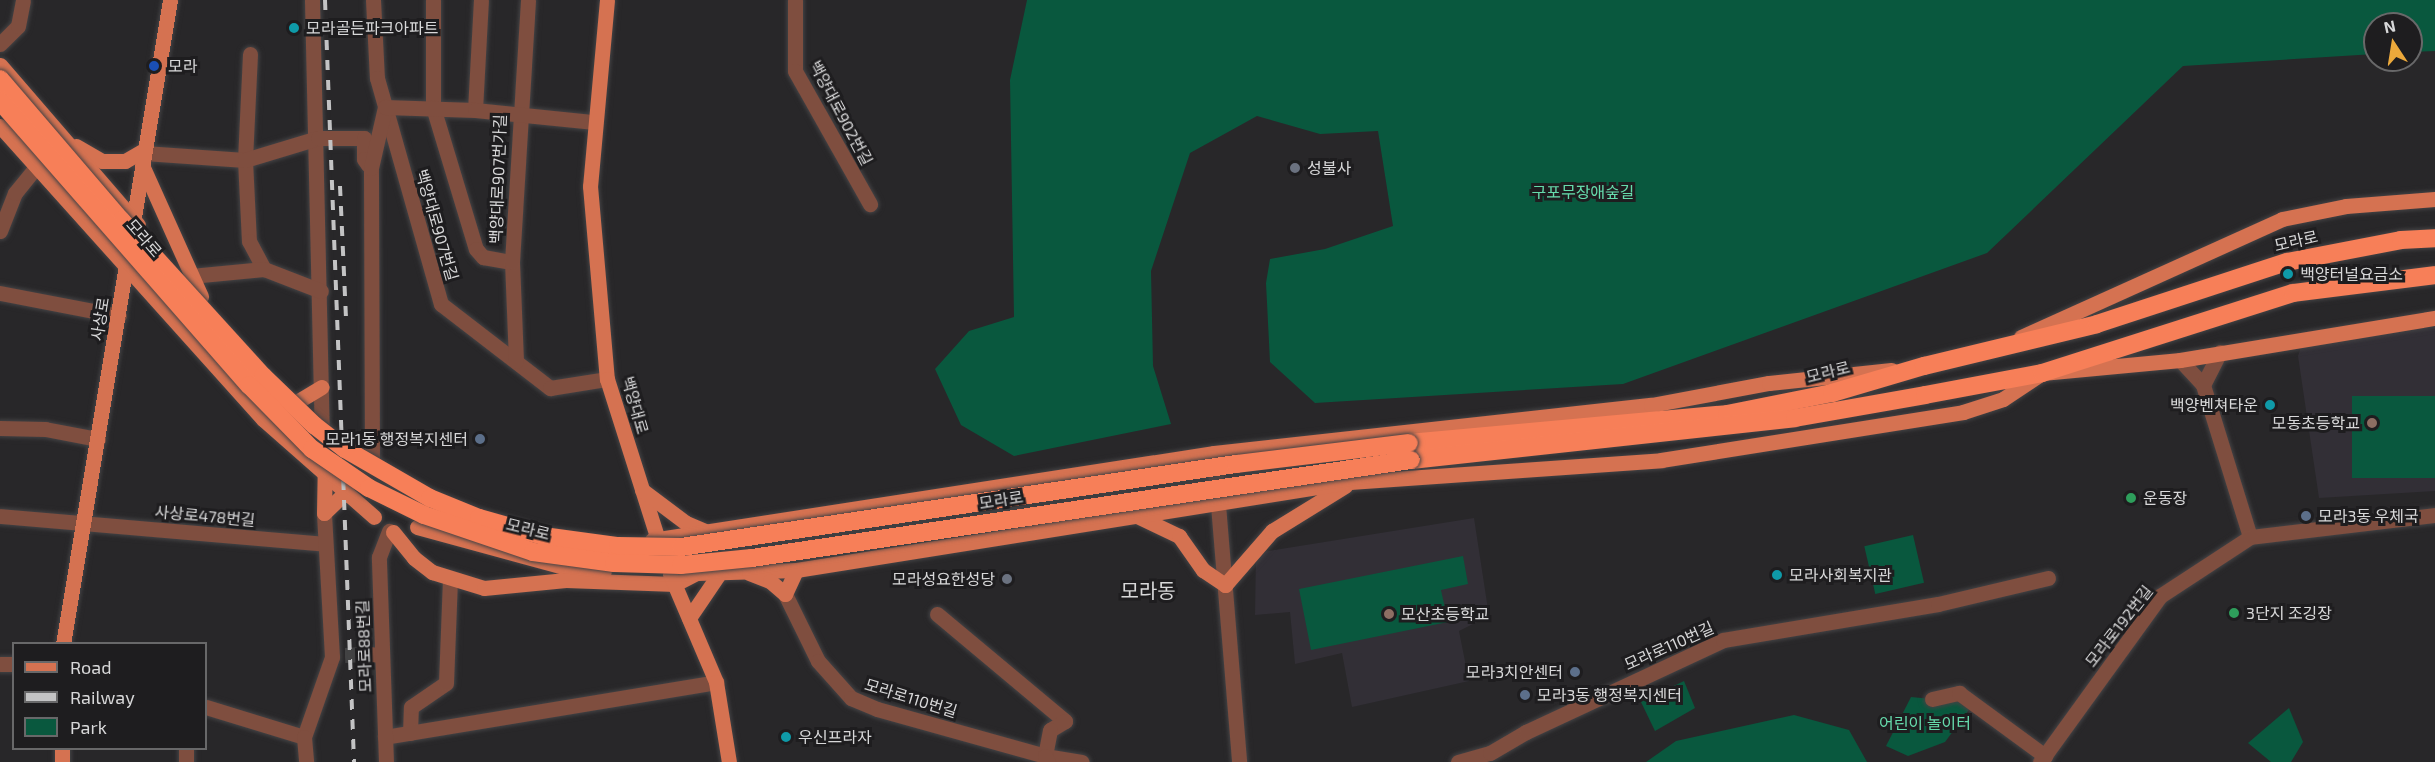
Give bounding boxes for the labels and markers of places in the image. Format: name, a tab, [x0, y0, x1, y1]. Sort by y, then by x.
place label: 모라골든파크아파트	[306, 18, 438, 38]
marker: 모라골든파크아파트	[287, 21, 301, 35]
place label: 모라	[168, 56, 197, 76]
marker: 모라	[145, 57, 163, 75]
place label: 성불사	[1307, 158, 1351, 178]
marker: 성불사	[1288, 161, 1302, 175]
place label: 백양터널요금소	[2300, 264, 2403, 284]
marker: 백양터널요금소	[2281, 267, 2295, 281]
place label: 백양벤쳐타운	[2170, 395, 2258, 415]
marker: 백양벤쳐타운	[2263, 398, 2277, 412]
place label: 모동초등학교	[2272, 413, 2360, 433]
marker: 모동초등학교	[2365, 416, 2379, 430]
place label: 모라1동 행정복지센터	[326, 429, 468, 449]
marker: 모라1동 행정복지센터	[473, 432, 487, 446]
place label: 운동장	[2143, 488, 2187, 508]
marker: 운동장	[2124, 491, 2138, 505]
place label: 모라3동 우체국	[2318, 506, 2419, 526]
marker: 모라3동 우체국	[2299, 509, 2313, 523]
place label: 모라사회복지관	[1789, 565, 1892, 585]
marker: 모라사회복지관	[1770, 568, 1784, 582]
place label: 모라성요한성당	[892, 569, 995, 589]
marker: 모라성요한성당	[1000, 572, 1014, 586]
place label: 3단지 조깅장	[2246, 603, 2332, 623]
place label: 모산초등학교	[1401, 604, 1489, 624]
marker: 3단지 조깅장	[2227, 606, 2241, 620]
marker: 모산초등학교	[1382, 607, 1396, 621]
place label: 모라3치안센터	[1466, 662, 1563, 682]
marker: 모라3치안센터	[1568, 665, 1582, 679]
place label: 모라3동 행정복지센터	[1537, 685, 1682, 705]
marker: 모라3동 행정복지센터	[1518, 688, 1532, 702]
place label: 우신프라자	[798, 727, 872, 747]
marker: 우신프라자	[779, 730, 793, 744]

